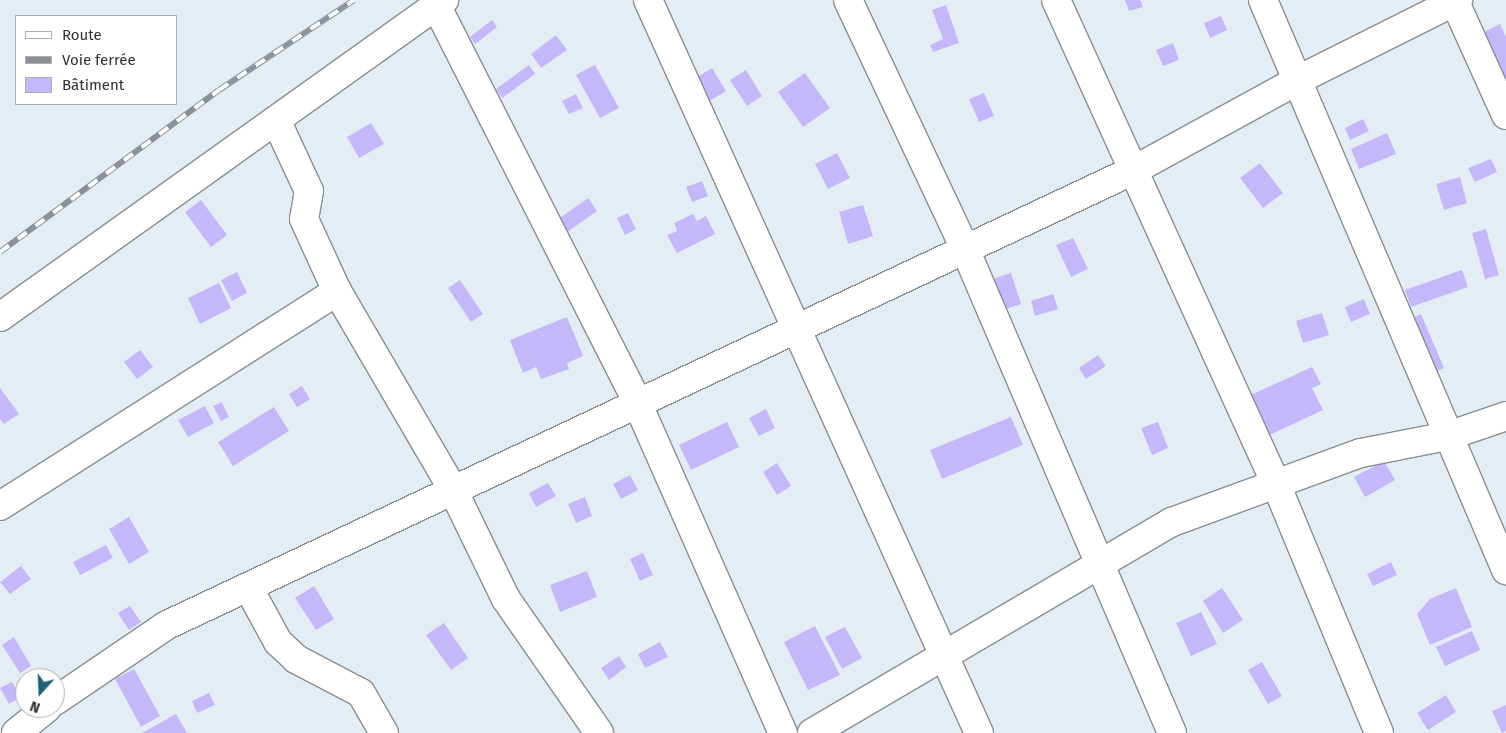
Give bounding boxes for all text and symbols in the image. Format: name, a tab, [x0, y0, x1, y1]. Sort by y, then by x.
legend	[15, 15, 178, 105]
text: Route	[62, 26, 102, 44]
text: Voie ferrée	[62, 51, 136, 69]
text: Bâtiment	[62, 76, 124, 94]
north arrow	[15, 668, 65, 718]
text: N	[28, 697, 42, 716]

